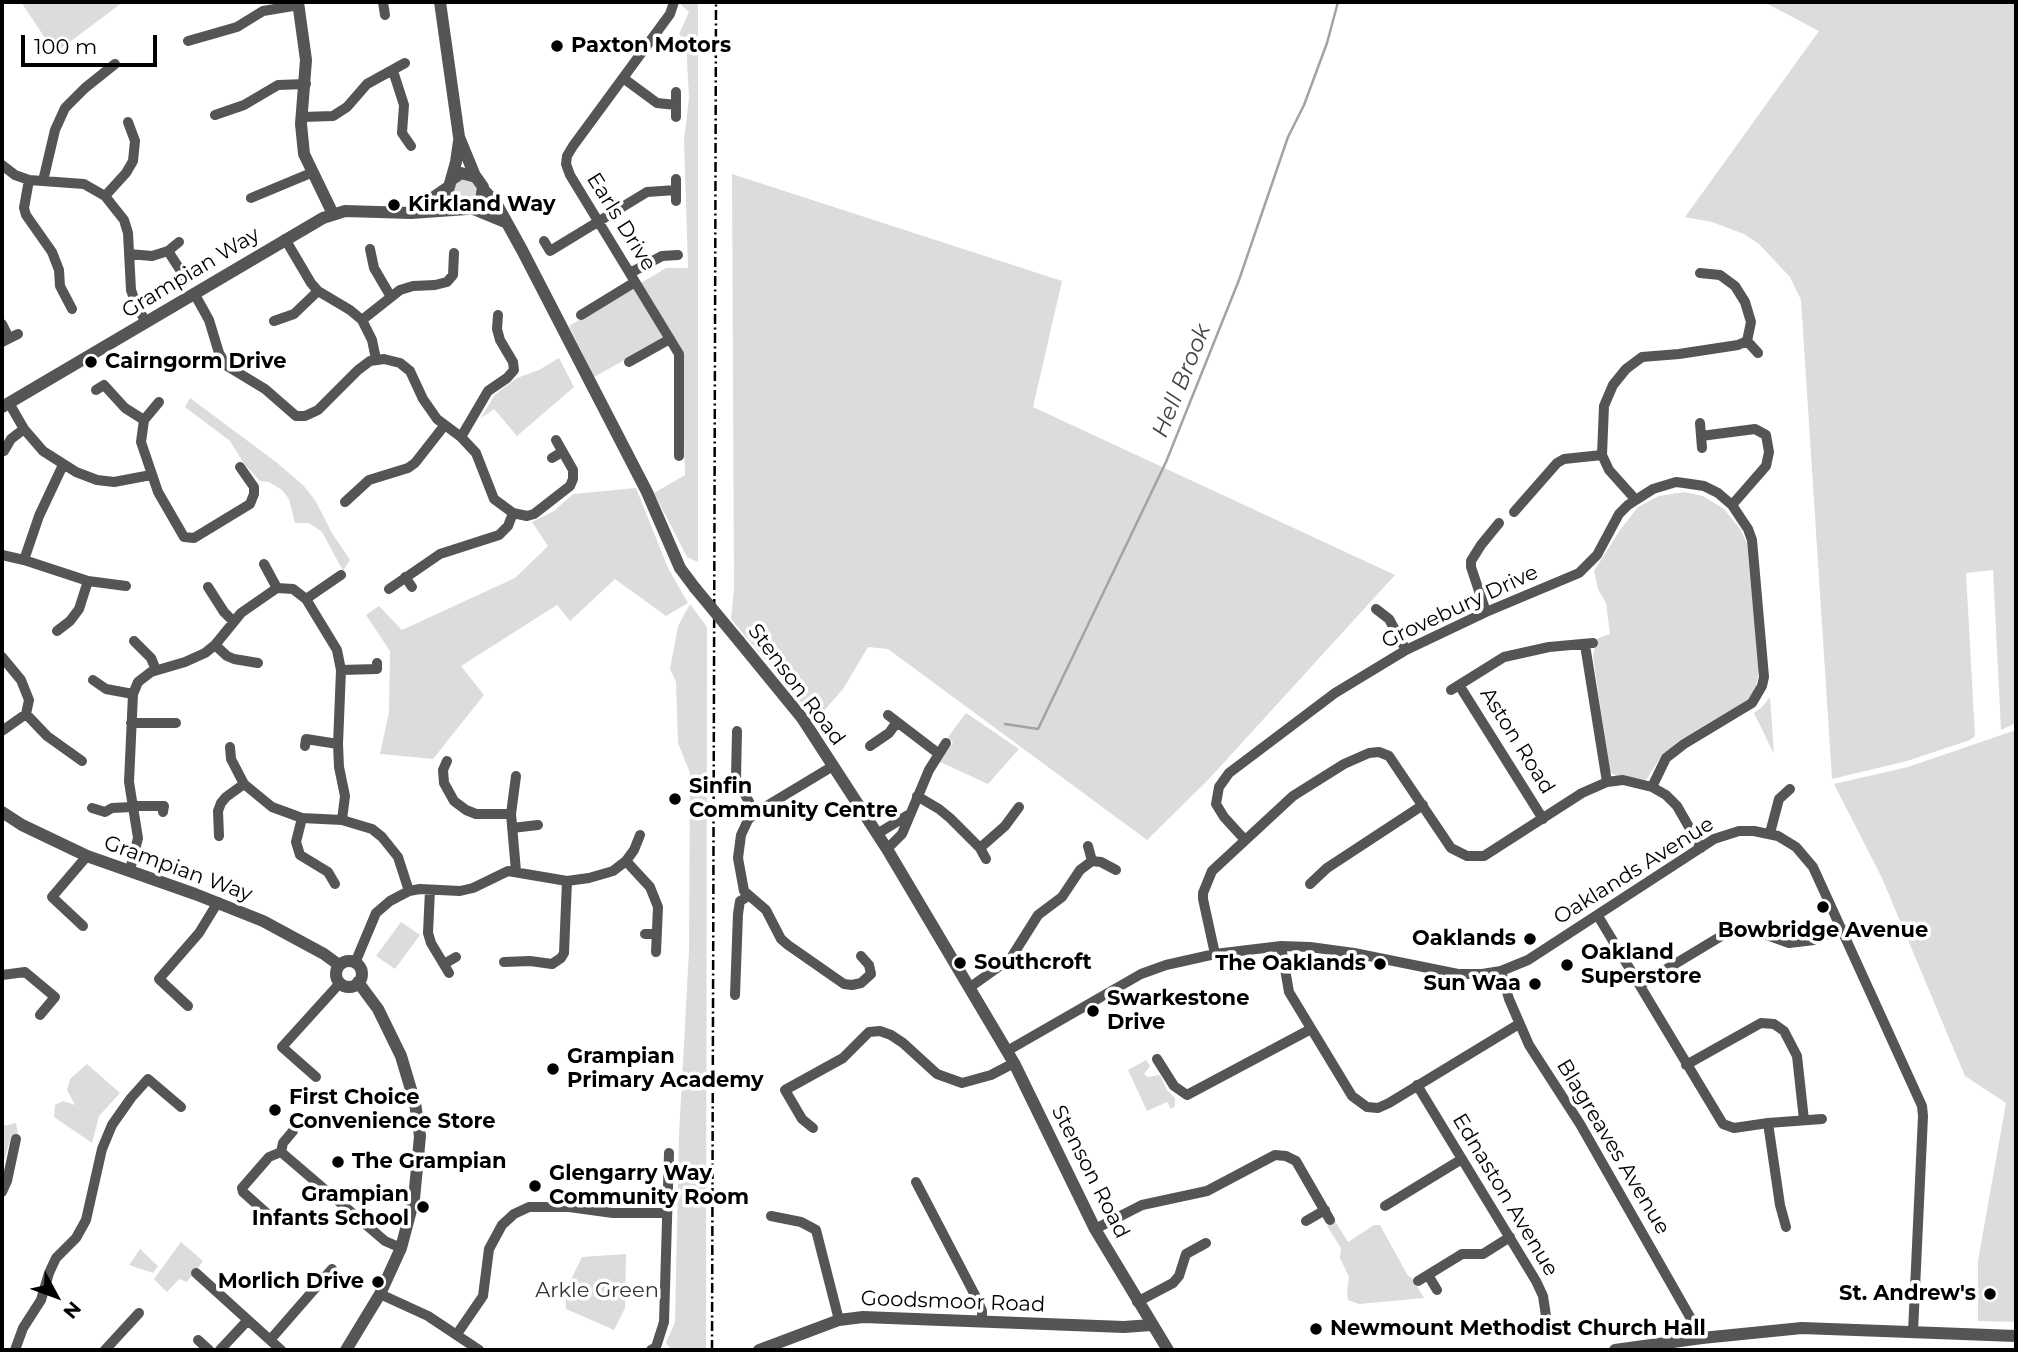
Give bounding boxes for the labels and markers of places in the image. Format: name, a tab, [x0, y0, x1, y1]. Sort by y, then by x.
place label: Paxton Motors	[571, 33, 731, 59]
marker: Paxton Motors	[549, 38, 565, 54]
place label: Kirkland Way	[408, 192, 556, 218]
marker: Kirkland Way	[386, 197, 402, 213]
place label: Cairngorm Drive	[105, 349, 287, 375]
marker: Cairngorm Drive	[83, 354, 99, 370]
place label: Sinfin Community Centre	[689, 774, 898, 824]
marker: Sinfin Community Centre	[667, 791, 683, 807]
marker: Bowbridge Avenue	[1815, 899, 1831, 915]
place label: Bowbridge Avenue	[1718, 918, 1928, 944]
place label: Oaklands	[1412, 926, 1516, 952]
marker: Oaklands	[1522, 931, 1538, 947]
place label: Oakland Superstore	[1581, 940, 1701, 990]
place label: Southcroft	[974, 950, 1092, 976]
place label: The Oaklands	[1215, 951, 1366, 977]
marker: Southcroft	[952, 955, 968, 971]
marker: The Oaklands	[1372, 956, 1388, 972]
marker: Oakland Superstore	[1559, 957, 1575, 973]
place label: Sun Waa	[1424, 971, 1521, 997]
marker: Sun Waa	[1527, 976, 1543, 992]
place label: Swarkestone Drive	[1107, 986, 1249, 1036]
marker: Swarkestone Drive	[1085, 1003, 1101, 1019]
place label: Grampian Primary Academy	[567, 1044, 764, 1094]
marker: Grampian Primary Academy	[545, 1061, 561, 1077]
place label: First Choice Convenience Store	[289, 1085, 496, 1135]
marker: First Choice Convenience Store	[267, 1102, 283, 1118]
place label: The Grampian	[352, 1149, 506, 1175]
marker: The Grampian	[330, 1154, 346, 1170]
place label: Glengarry Way Community Room	[549, 1161, 749, 1211]
marker: Glengarry Way Community Room	[527, 1178, 543, 1194]
place label: Grampian Infants School	[252, 1182, 409, 1232]
marker: Grampian Infants School	[415, 1199, 431, 1215]
place label: Morlich Drive	[218, 1269, 364, 1295]
marker: Morlich Drive	[370, 1274, 386, 1290]
place label: St. Andrew's	[1839, 1281, 1976, 1307]
marker: St. Andrew's	[1982, 1286, 1998, 1302]
place label: Newmount Methodist Church Hall	[1330, 1316, 1706, 1342]
marker: Newmount Methodist Church Hall	[1308, 1321, 1324, 1337]

